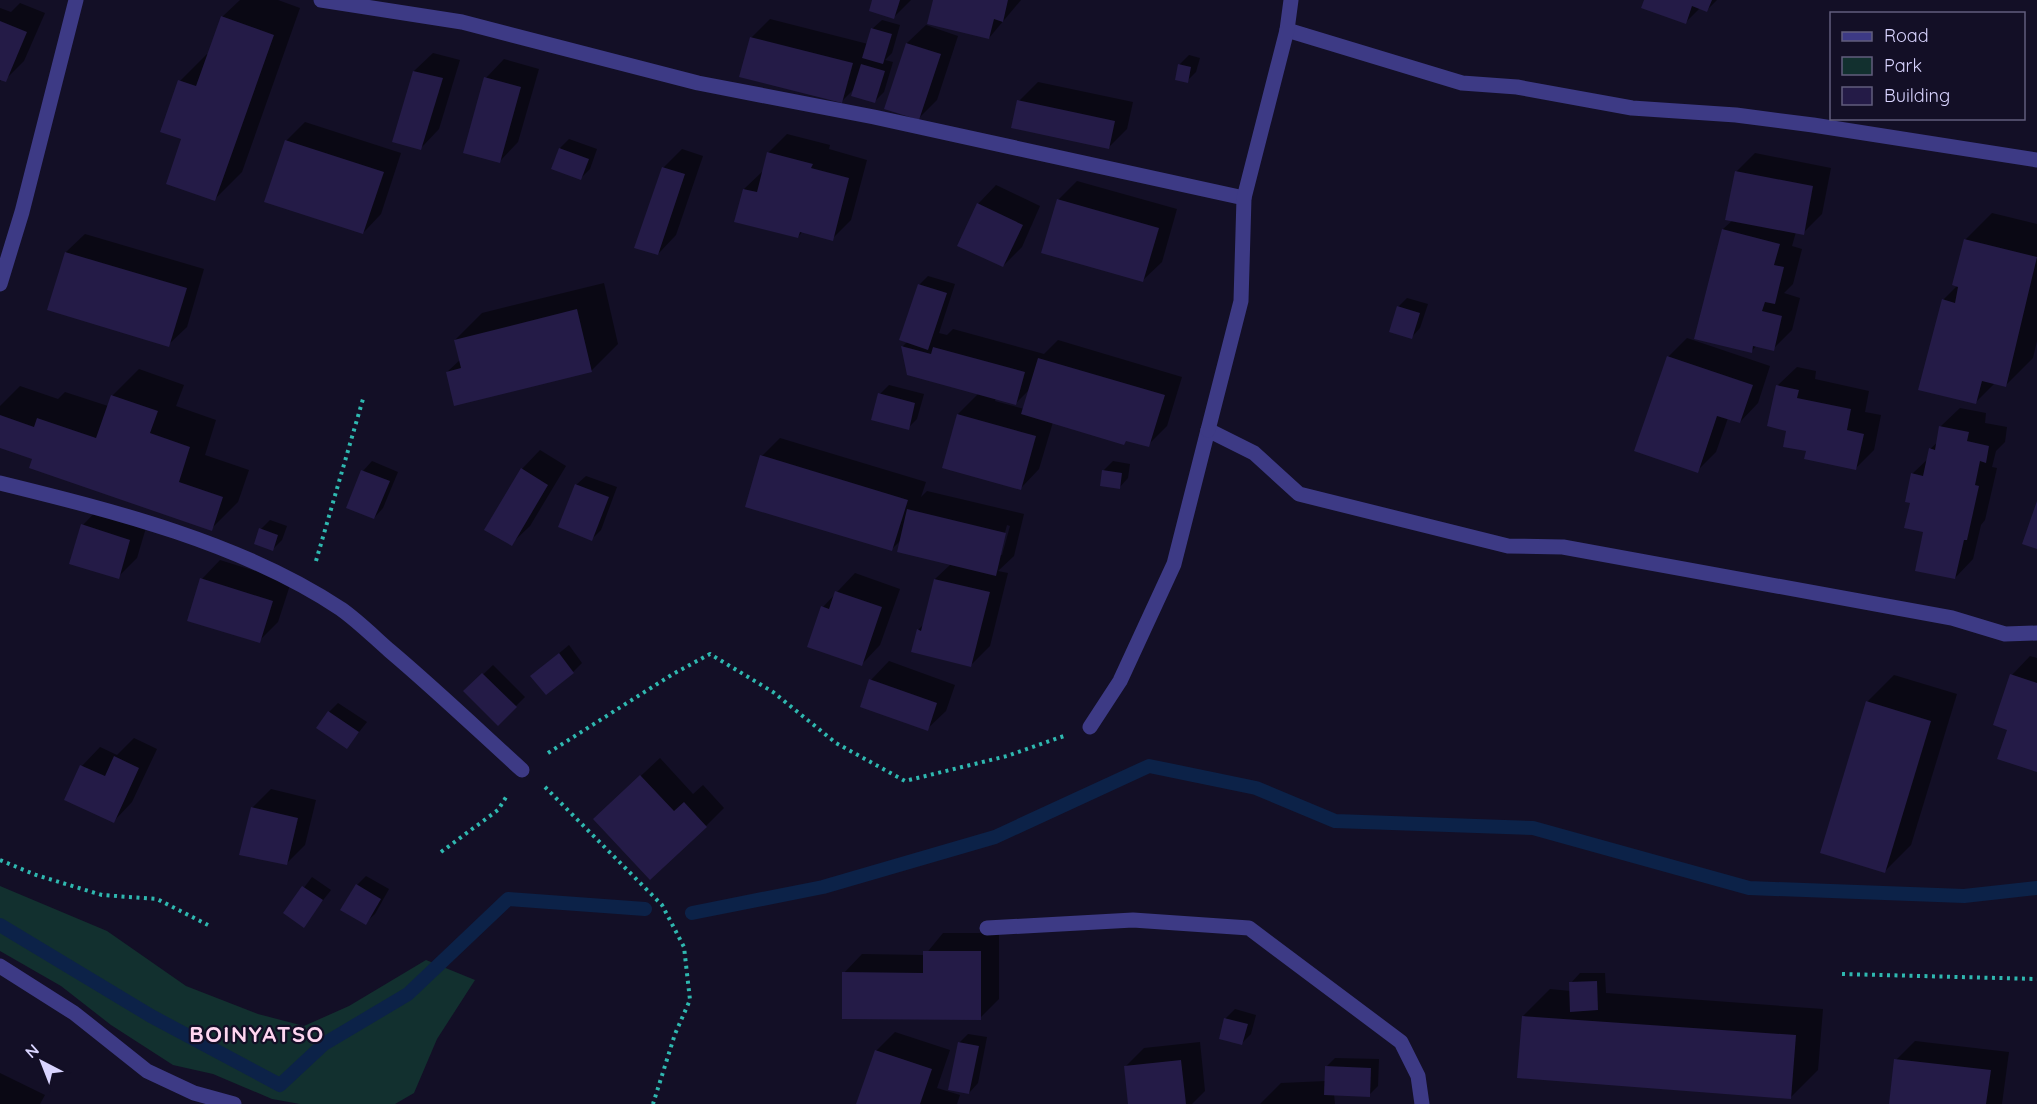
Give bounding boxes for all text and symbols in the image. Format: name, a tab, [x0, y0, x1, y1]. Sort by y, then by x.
legend	[1830, 12, 2025, 120]
text: Road	[1884, 24, 1929, 47]
text: Park	[1884, 54, 1922, 77]
text: Building	[1884, 84, 1950, 107]
district label: BOINYATSO	[189, 1020, 325, 1048]
north arrow	[12, 1032, 72, 1092]
text: N	[21, 1039, 43, 1062]

